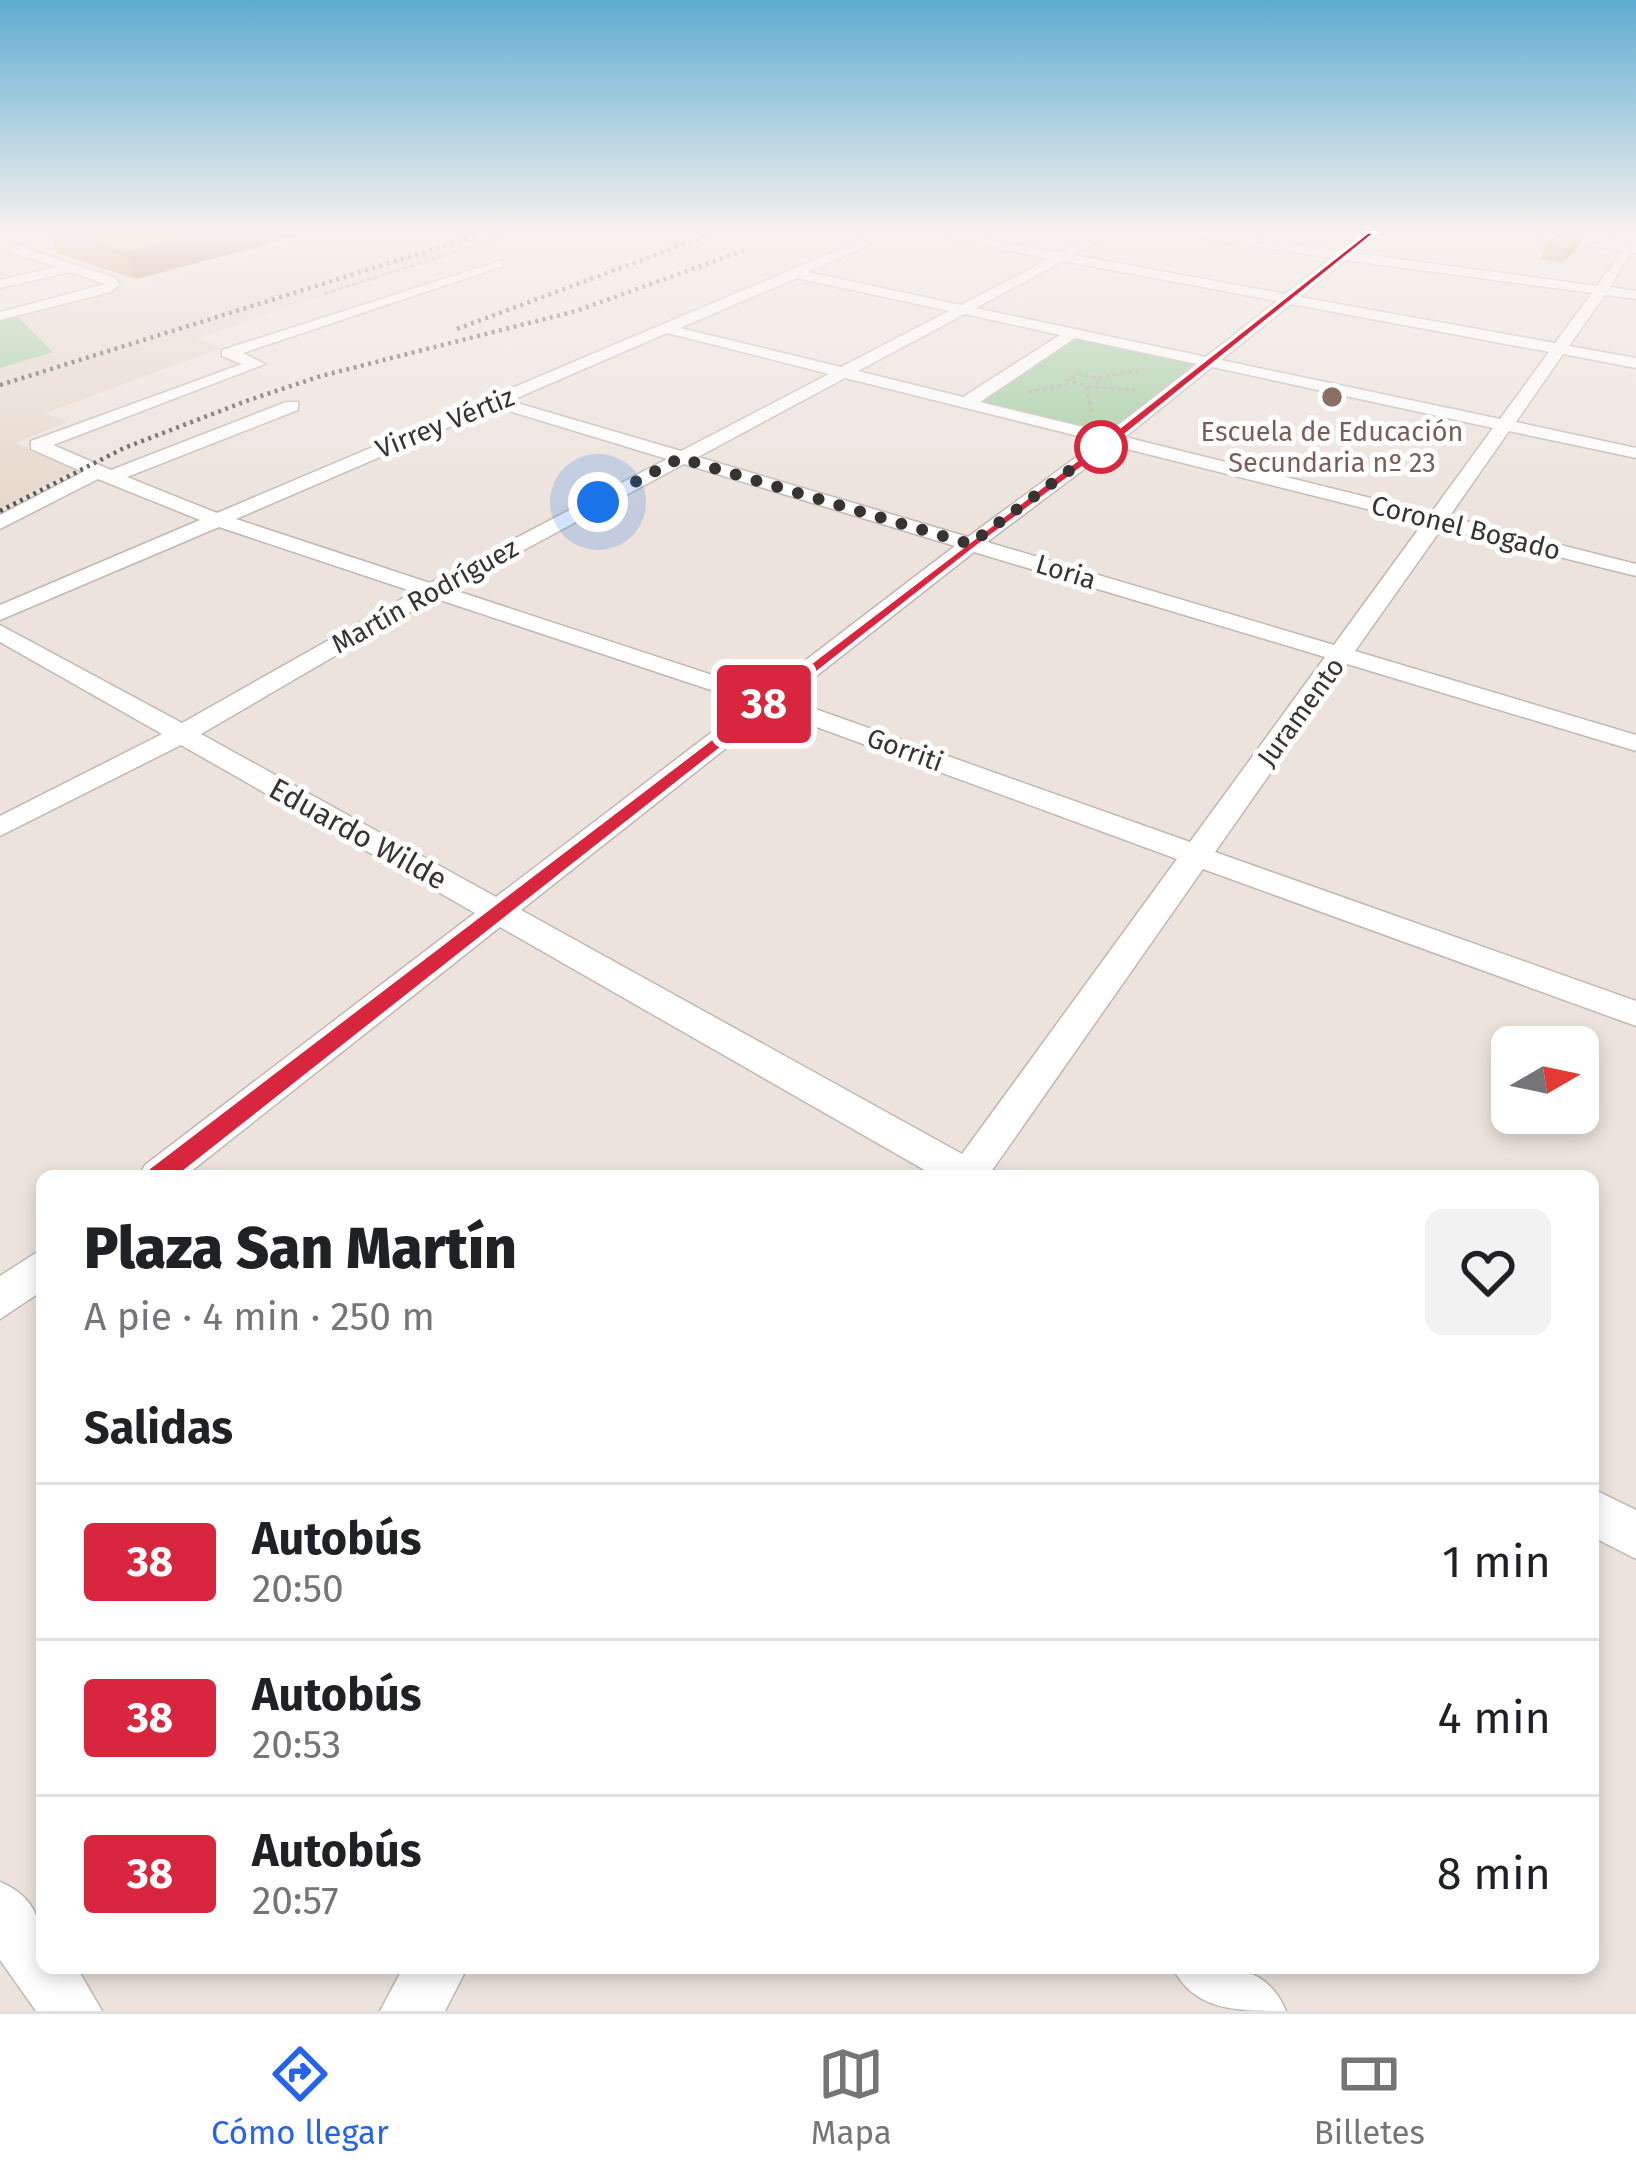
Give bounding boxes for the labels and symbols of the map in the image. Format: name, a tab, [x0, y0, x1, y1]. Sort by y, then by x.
street label: Virrey Vértiz	[371, 381, 519, 465]
marker: Escuela de Educación Secundaria nº 23	[1319, 384, 1345, 410]
place label: Escuela de Educación Secundaria nº 23	[1201, 416, 1463, 479]
unlabelled marker	[1076, 422, 1126, 472]
your location	[568, 472, 628, 532]
street label: Coronel Bogado	[1368, 489, 1564, 567]
street label: Martín Rodríguez	[326, 532, 524, 660]
street label: Loria	[1032, 548, 1100, 596]
street label: Juramento	[1251, 651, 1351, 773]
line badge: 38	[710, 665, 818, 743]
street label: Gorriti	[863, 722, 947, 778]
street label: Eduardo Wilde	[263, 770, 453, 898]
north arrow	[1491, 1026, 1599, 1134]

